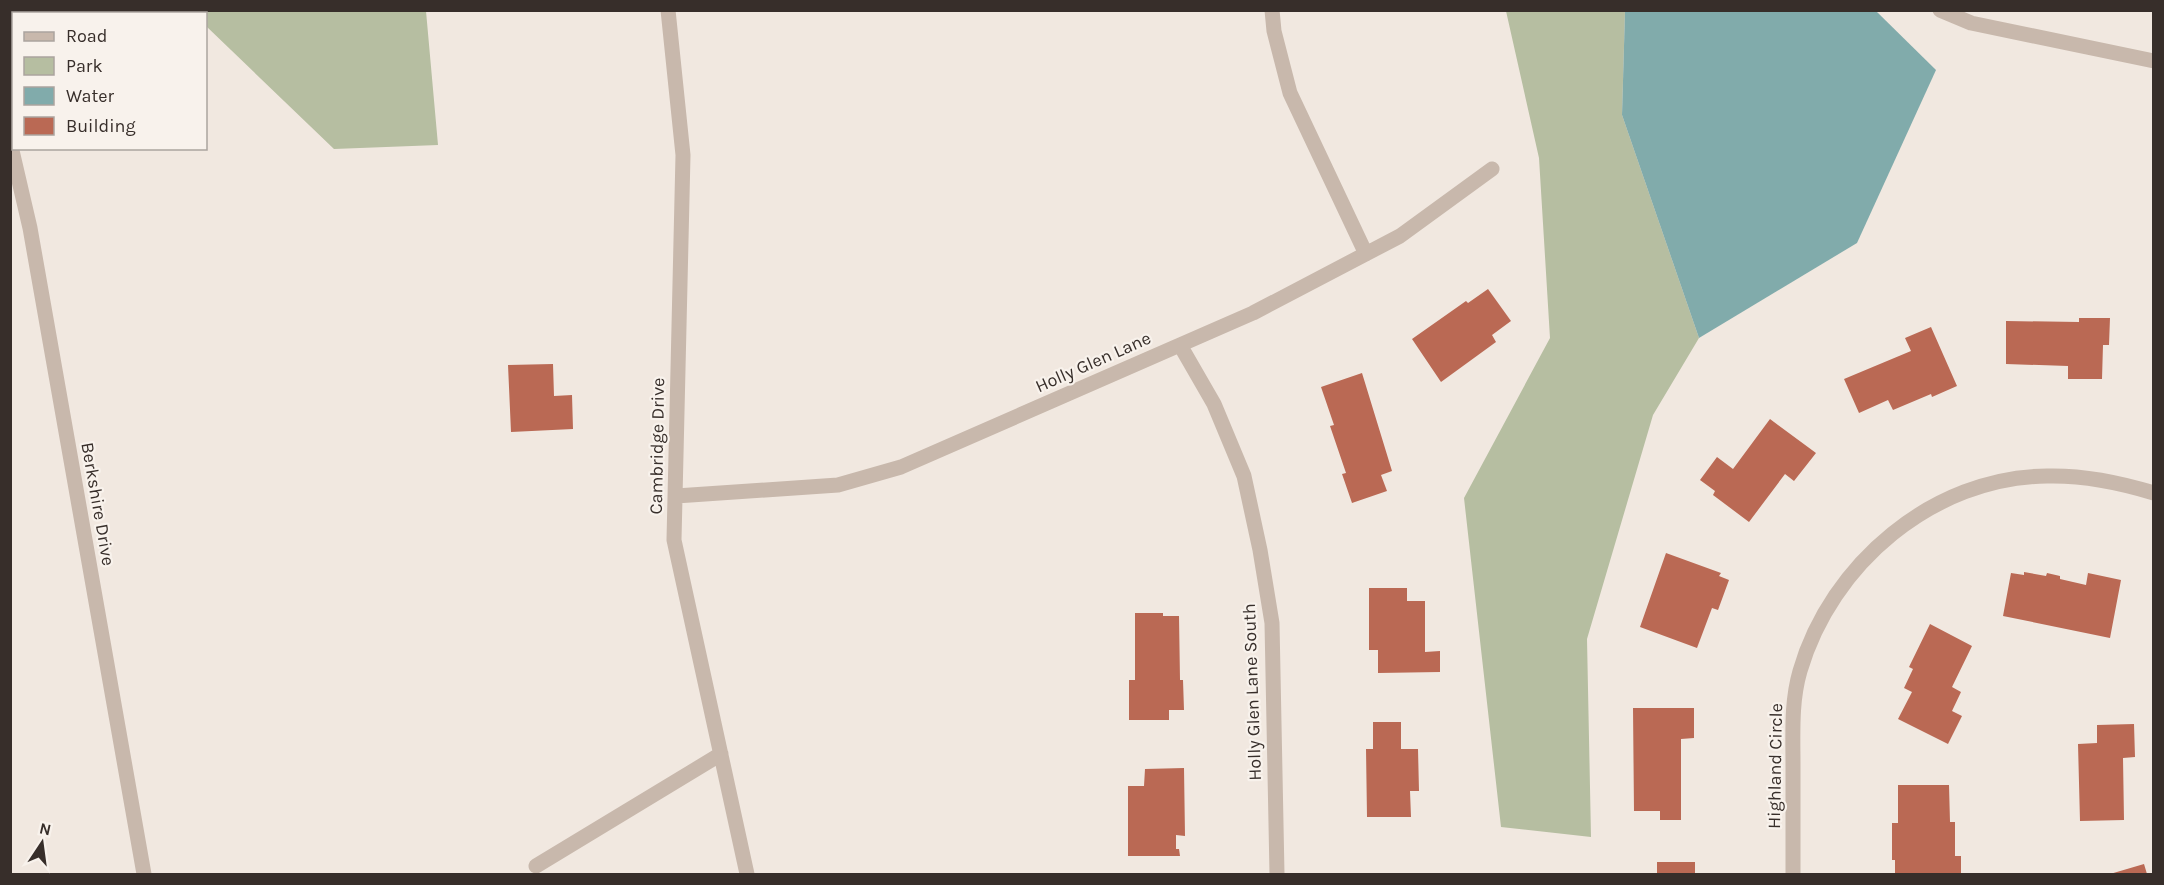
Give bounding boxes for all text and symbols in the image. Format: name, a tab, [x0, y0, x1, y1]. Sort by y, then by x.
legend	[12, 12, 207, 150]
text: Road	[66, 25, 107, 47]
text: Park	[66, 55, 103, 77]
text: Water	[66, 85, 114, 107]
text: Building	[66, 115, 136, 137]
street label: Holly Glen Lane	[1032, 327, 1154, 397]
street label: Cambridge Drive	[645, 377, 669, 515]
street label: Berkshire Drive	[76, 441, 120, 567]
street label: Holly Glen Lane South	[1238, 603, 1266, 781]
street label: Highland Circle	[1763, 703, 1787, 829]
north arrow	[12, 813, 72, 873]
text: N	[38, 818, 53, 839]

